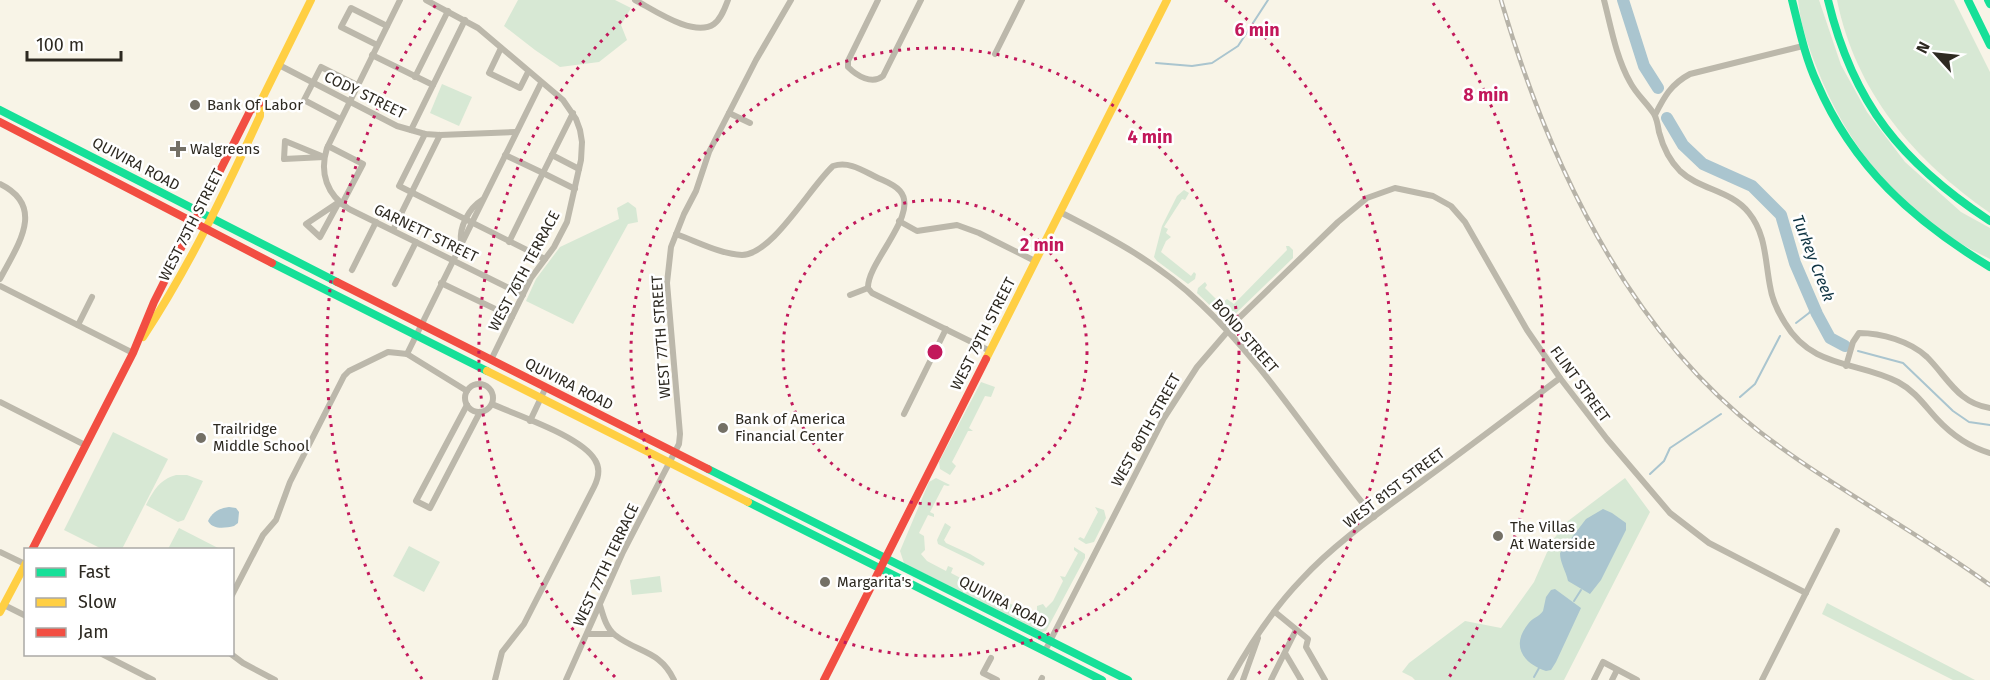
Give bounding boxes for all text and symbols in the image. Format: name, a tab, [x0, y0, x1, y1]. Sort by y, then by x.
text: 6 min	[1234, 19, 1280, 41]
scale bar	[27, 24, 122, 62]
north arrow	[1906, 24, 1966, 84]
text: 100 m	[36, 34, 84, 56]
text: N	[1912, 38, 1934, 56]
street label: CODY STREET	[321, 68, 409, 123]
text: 8 min	[1463, 84, 1509, 106]
place label: Bank Of Labor	[207, 96, 303, 114]
marker: Bank Of Labor	[188, 98, 202, 112]
text: 4 min	[1127, 126, 1173, 148]
street label: QUIVIRA ROAD	[89, 133, 183, 195]
place label: Walgreens	[190, 140, 260, 158]
marker: Walgreens	[171, 142, 185, 156]
street label: WEST 75TH STREET	[155, 166, 227, 284]
street label: GARNETT STREET	[371, 200, 481, 266]
street label: WEST 76TH TERRACE	[485, 208, 563, 334]
water label: Turkey Creek	[1788, 212, 1839, 304]
text: 2 min	[1020, 234, 1064, 256]
street label: WEST 77TH STREET	[648, 274, 674, 399]
street label: WEST 79TH STREET	[947, 274, 1019, 393]
street label: BOND STREET	[1208, 295, 1282, 377]
centre of rings	[925, 342, 945, 362]
street label: FLINT STREET	[1546, 342, 1614, 426]
street label: QUIVIRA ROAD	[522, 354, 616, 414]
street label: WEST 80TH STREET	[1107, 370, 1185, 490]
place label: Bank of America Financial Center	[735, 410, 845, 445]
place label: Trailridge Middle School	[213, 420, 310, 455]
marker: Bank of America Financial Center	[716, 421, 730, 435]
marker: Trailridge Middle School	[194, 431, 208, 445]
street label: WEST 81ST STREET	[1340, 444, 1448, 532]
street label: WEST 77TH TERRACE	[570, 501, 642, 629]
place label: The Villas At Waterside	[1510, 518, 1595, 553]
marker: The Villas At Waterside	[1491, 529, 1505, 543]
legend	[24, 548, 234, 656]
text: Fast	[78, 561, 111, 583]
street label: QUIVIRA ROAD	[956, 572, 1050, 632]
place label: Margarita's	[837, 573, 912, 591]
marker: Margarita's	[818, 575, 832, 589]
text: Slow	[78, 591, 117, 613]
text: Jam	[78, 621, 109, 643]

